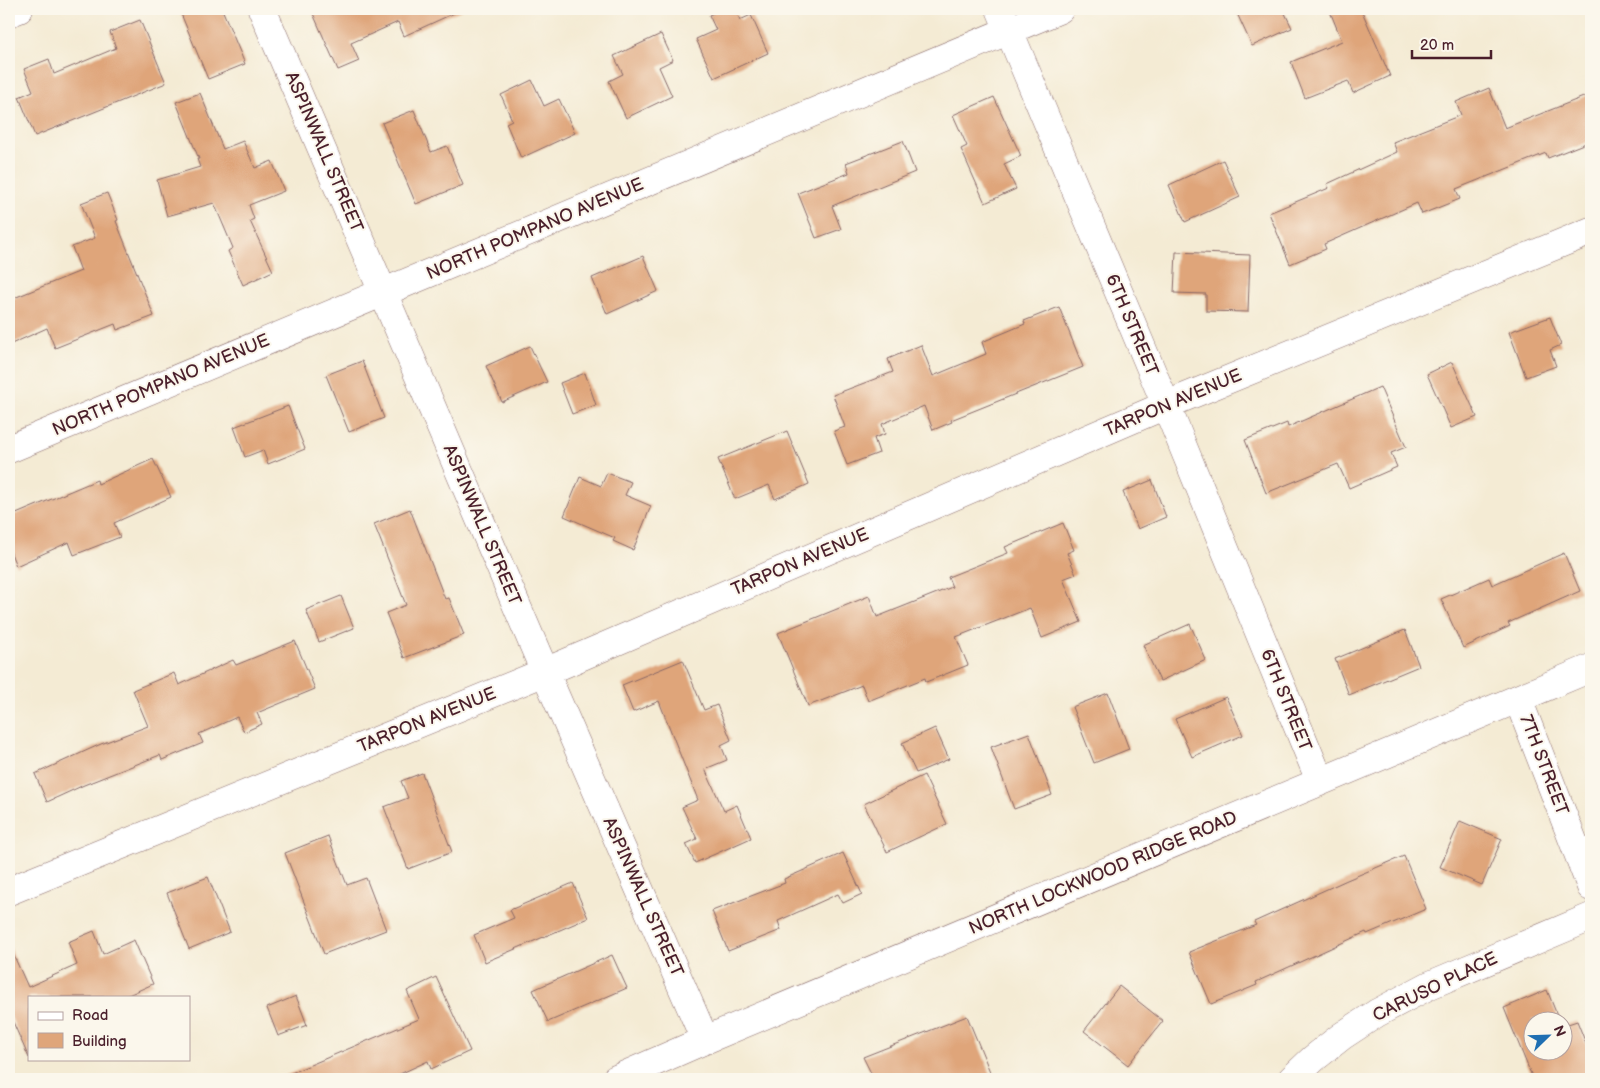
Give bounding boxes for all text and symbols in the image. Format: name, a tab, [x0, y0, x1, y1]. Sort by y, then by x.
scale bar	[1412, 28, 1491, 60]
text: 20 m	[1420, 36, 1454, 55]
street label: ASPINWALL STREET	[281, 69, 367, 236]
street label: NORTH POMPANO AVENUE	[423, 174, 647, 284]
street label: 6TH STREET	[1101, 271, 1163, 379]
street label: NORTH POMPANO AVENUE	[49, 330, 273, 440]
street label: TARPON AVENUE	[1101, 365, 1245, 441]
street label: ASPINWALL STREET	[439, 442, 525, 609]
street label: TARPON AVENUE	[728, 524, 872, 600]
street label: 6TH STREET	[1256, 646, 1316, 754]
street label: TARPON AVENUE	[355, 683, 499, 757]
street label: 7TH STREET	[1515, 712, 1573, 818]
street label: NORTH LOCKWOOD RIDGE ROAD	[966, 807, 1240, 939]
street label: ASPINWALL STREET	[598, 814, 688, 980]
street label: CARUSO PLACE	[1369, 948, 1501, 1026]
legend	[28, 996, 190, 1060]
text: Road	[72, 1006, 108, 1025]
north arrow	[1522, 1010, 1572, 1060]
text: N	[1550, 1023, 1569, 1039]
text: Building	[72, 1032, 127, 1051]

